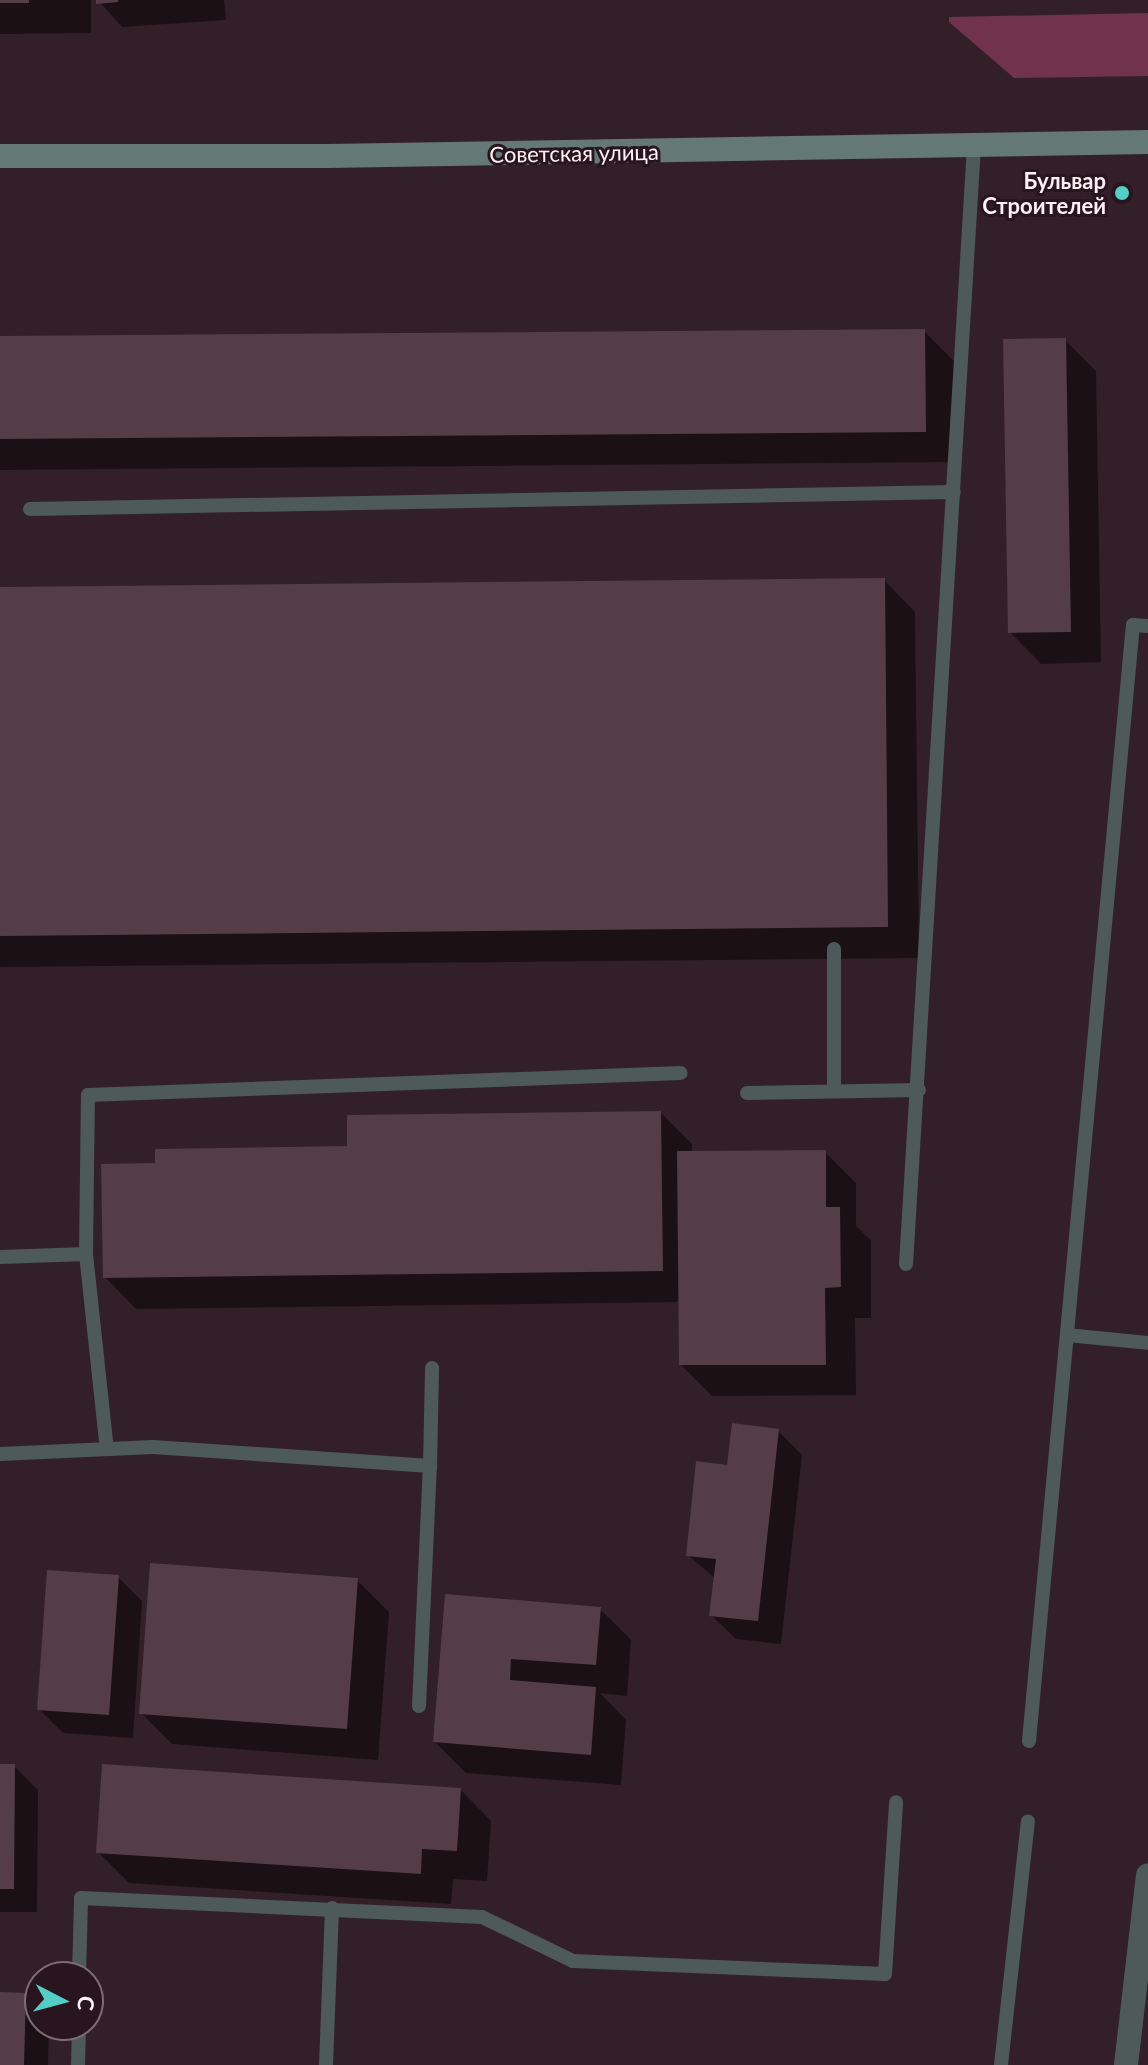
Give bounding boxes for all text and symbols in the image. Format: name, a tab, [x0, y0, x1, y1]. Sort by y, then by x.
street label: Советская улица	[489, 138, 659, 168]
place label: Бульвар Строителей	[982, 167, 1106, 218]
marker: Бульвар Строителей	[1113, 184, 1131, 202]
north arrow	[24, 1961, 104, 2041]
text: С	[72, 1995, 101, 2012]

